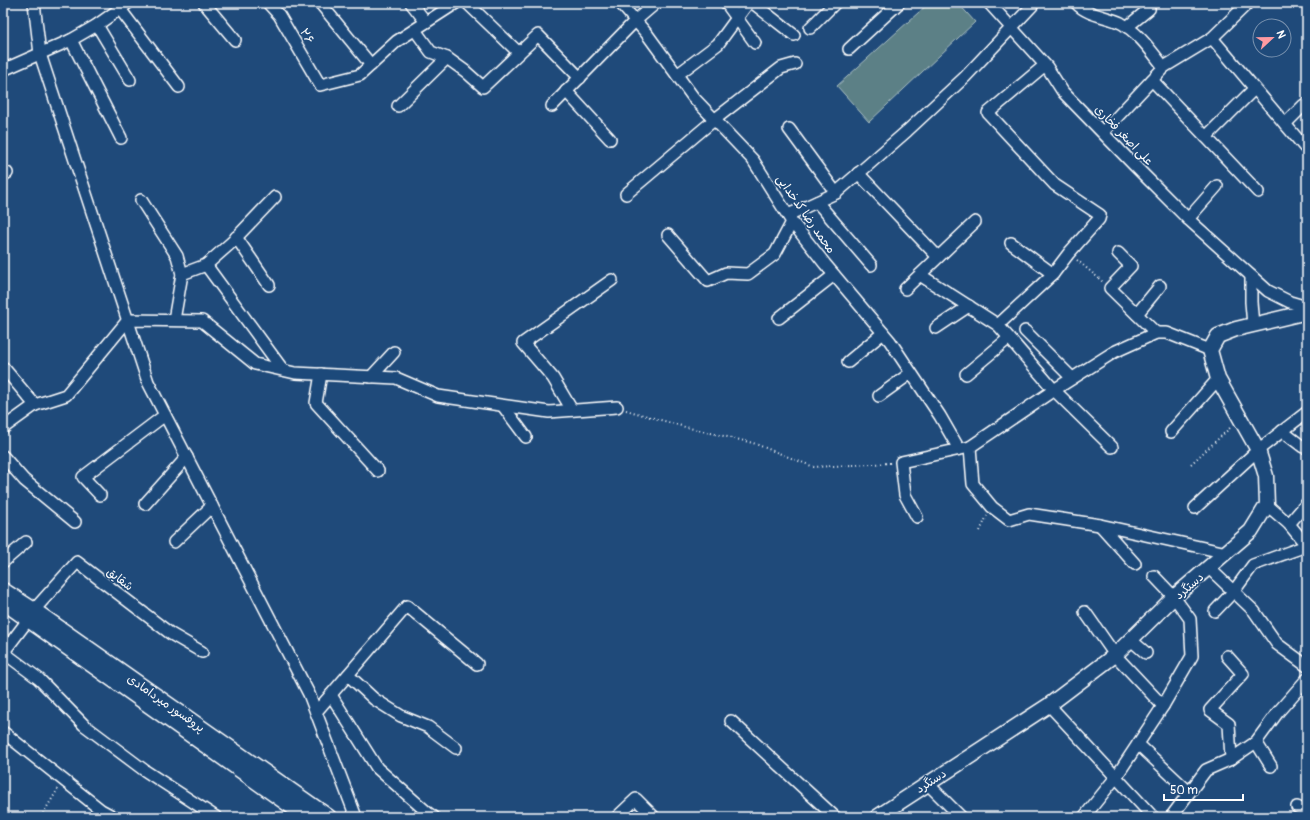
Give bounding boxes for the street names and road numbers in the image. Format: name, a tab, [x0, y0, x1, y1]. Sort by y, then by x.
street label: ۲۶	[296, 26, 317, 47]
street label: علی اصغر فخاری	[1091, 102, 1156, 169]
street label: محمد رضا کدخدایی	[773, 172, 838, 257]
street label: شقایق	[103, 565, 136, 594]
street label: دستگرد	[1172, 570, 1207, 603]
street label: پروفسور میردامادی	[124, 671, 207, 736]
street label: دستگرد	[913, 766, 949, 797]

